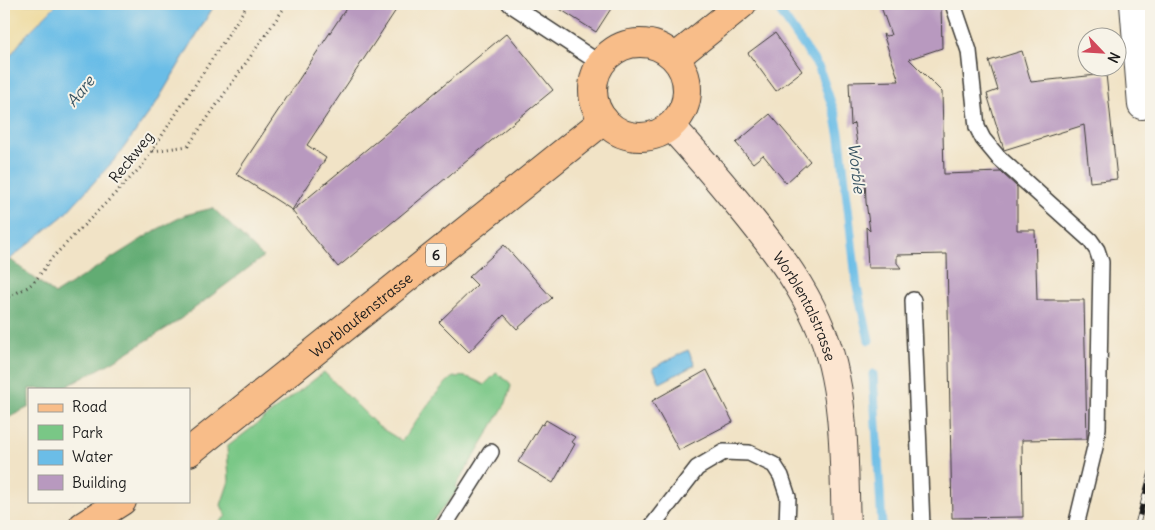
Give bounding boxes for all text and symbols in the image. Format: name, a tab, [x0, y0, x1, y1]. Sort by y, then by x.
north arrow	[1078, 28, 1128, 78]
text: N	[1104, 49, 1124, 66]
water label: Aare	[62, 70, 99, 111]
street label: Reckweg	[104, 127, 158, 187]
water label: Worble	[844, 142, 870, 196]
road number: 6	[426, 244, 446, 266]
street label: Worblentalstrasse	[769, 247, 841, 363]
street label: Worblaufenstrasse	[306, 268, 416, 361]
legend	[28, 388, 190, 502]
text: Road	[72, 397, 107, 416]
text: Park	[72, 423, 103, 442]
text: Water	[72, 447, 113, 466]
text: Building	[72, 473, 127, 492]

